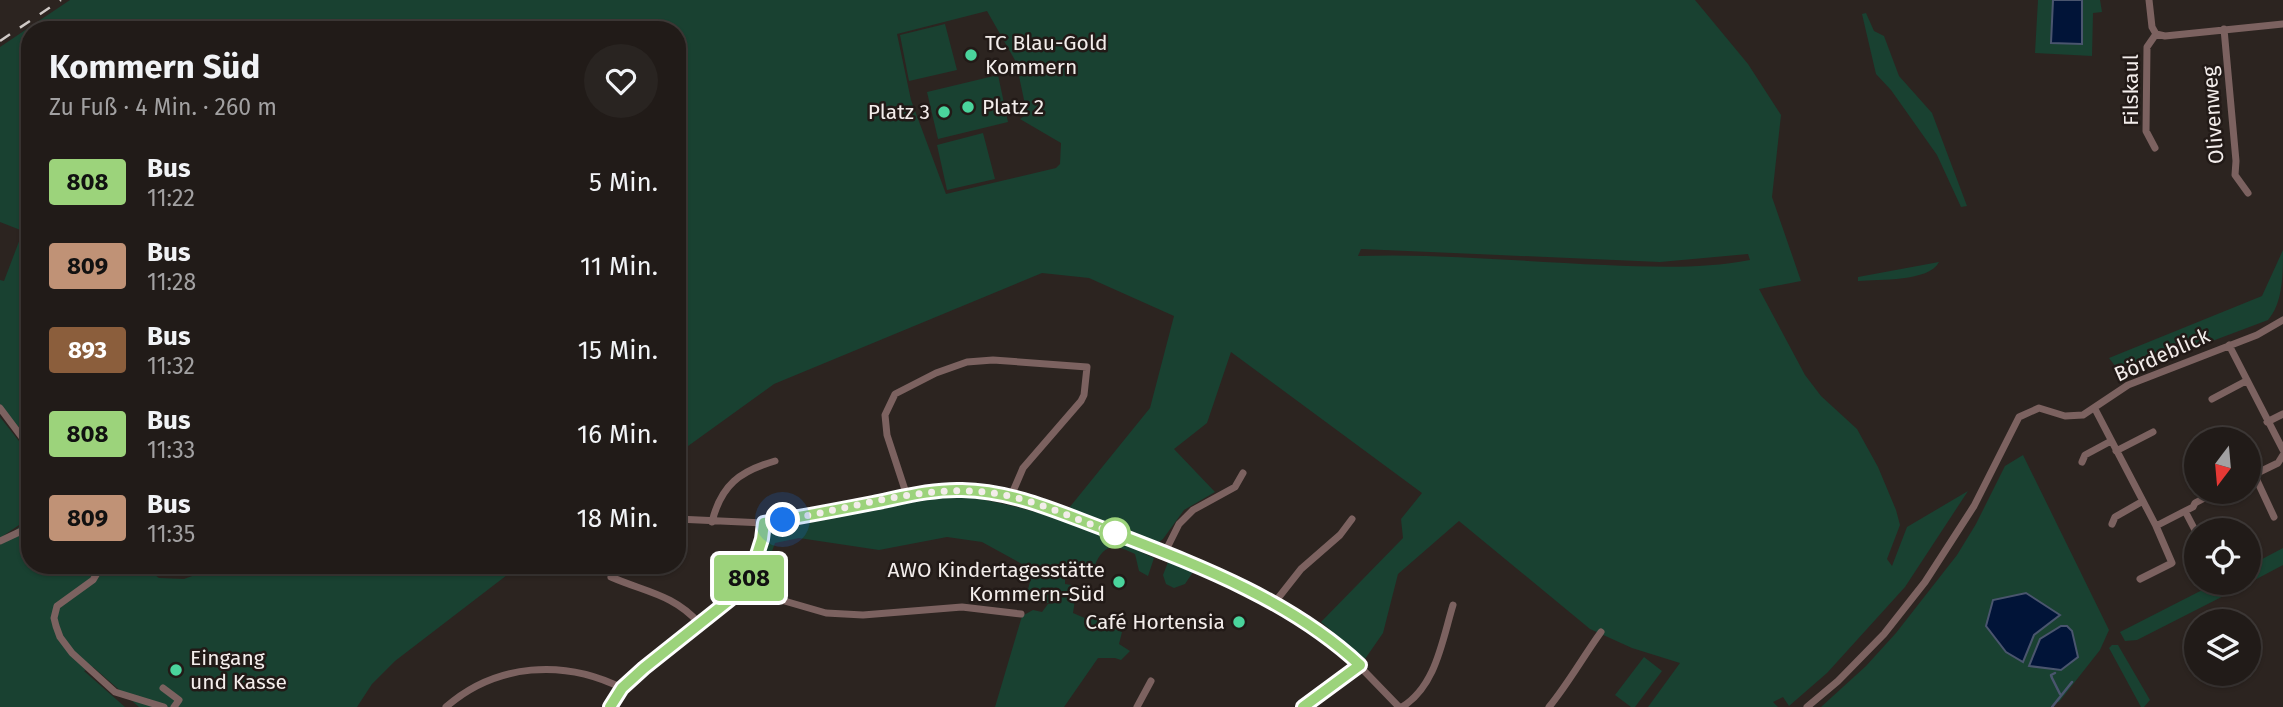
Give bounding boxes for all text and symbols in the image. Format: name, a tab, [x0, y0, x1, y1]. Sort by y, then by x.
place label: TC Blau-Gold Kommern	[985, 30, 1108, 80]
button: heart	[584, 44, 658, 118]
text: Kommern Süd	[49, 47, 260, 87]
marker: TC Blau-Gold Kommern	[963, 47, 979, 63]
street label: Filskaul	[2118, 54, 2144, 126]
street label: Olivenweg	[2197, 65, 2229, 165]
text: Zu Fuß · 4 Min. · 260 m	[49, 93, 277, 121]
place label: Platz 2	[982, 94, 1044, 120]
place label: Platz 3	[868, 99, 930, 125]
marker: Platz 2	[960, 99, 976, 115]
marker: Platz 3	[936, 104, 952, 120]
text: Bus	[147, 153, 190, 184]
text: 5 Min.	[589, 167, 658, 198]
text: 808	[67, 168, 108, 196]
text: 11:22	[147, 184, 195, 212]
text: Bus	[147, 237, 190, 268]
text: 11 Min.	[580, 251, 658, 282]
text: 809	[67, 252, 108, 280]
text: 11:28	[147, 268, 196, 296]
text: Bus	[147, 321, 190, 352]
street label: Bördeblick	[2110, 322, 2214, 388]
text: 15 Min.	[578, 335, 658, 366]
text: 893	[68, 336, 107, 364]
text: 11:32	[147, 352, 195, 380]
text: Bus	[147, 405, 190, 436]
text: 16 Min.	[577, 419, 658, 450]
text: 808	[67, 420, 108, 448]
north arrow	[2184, 427, 2261, 504]
map controls	[2184, 427, 2261, 686]
text: 11:33	[147, 436, 195, 464]
text: Bus	[147, 489, 190, 520]
your location	[765, 502, 800, 537]
text: 18 Min.	[576, 503, 658, 534]
text: 809	[67, 504, 108, 532]
unlabelled marker	[1100, 518, 1130, 548]
button: locate	[2184, 518, 2261, 595]
text: 11:35	[147, 520, 195, 548]
line badge: 808	[709, 555, 789, 601]
place label: AWO Kindertagesstätte Kommern-Süd	[888, 557, 1105, 607]
text: 808	[728, 564, 770, 592]
marker: AWO Kindertagesstätte Kommern-Süd	[1111, 574, 1127, 590]
place label: Café Hortensia	[1085, 609, 1225, 635]
button: layers	[2184, 609, 2261, 686]
marker: Café Hortensia	[1231, 614, 1247, 630]
place label: Eingang und Kasse	[190, 645, 287, 695]
marker: Eingang und Kasse	[168, 662, 184, 678]

